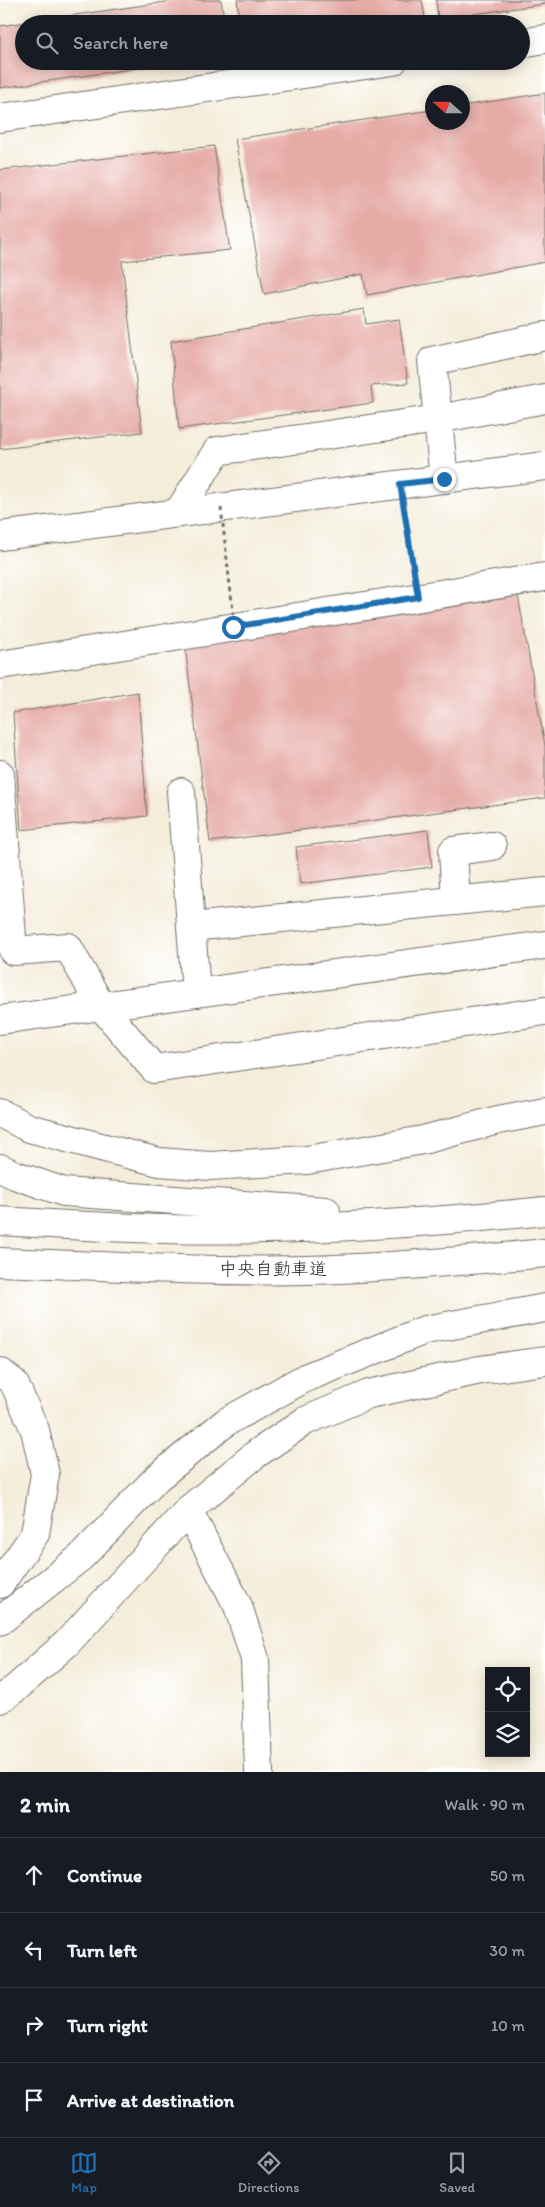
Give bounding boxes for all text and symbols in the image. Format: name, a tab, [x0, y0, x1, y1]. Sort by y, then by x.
search box	[15, 15, 530, 70]
icon: search	[33, 29, 61, 57]
text: Search here	[73, 31, 168, 54]
north arrow	[425, 85, 470, 130]
route end	[433, 468, 456, 491]
route start	[222, 616, 245, 639]
street label: 中央自動車道	[219, 1258, 327, 1280]
map controls	[485, 1667, 530, 1757]
button: locate	[485, 1667, 530, 1712]
button: layers	[485, 1712, 530, 1757]
text: 2 min	[20, 1792, 70, 1817]
text: Walk · 90 m	[445, 1795, 525, 1814]
icon: ahead	[20, 1861, 48, 1889]
text: Continue	[67, 1864, 142, 1887]
text: 50 m	[490, 1866, 525, 1885]
icon: left	[20, 1936, 48, 1964]
text: Turn left	[67, 1939, 137, 1962]
text: 30 m	[489, 1941, 525, 1960]
icon: right	[20, 2011, 48, 2039]
text: Turn right	[67, 2014, 148, 2037]
text: 10 m	[491, 2016, 525, 2035]
icon: arrive	[20, 2086, 48, 2114]
text: Arrive at destination	[67, 2089, 234, 2112]
tab: Map	[70, 2149, 98, 2196]
tab: Directions	[238, 2149, 299, 2196]
tab: Saved	[439, 2149, 475, 2196]

